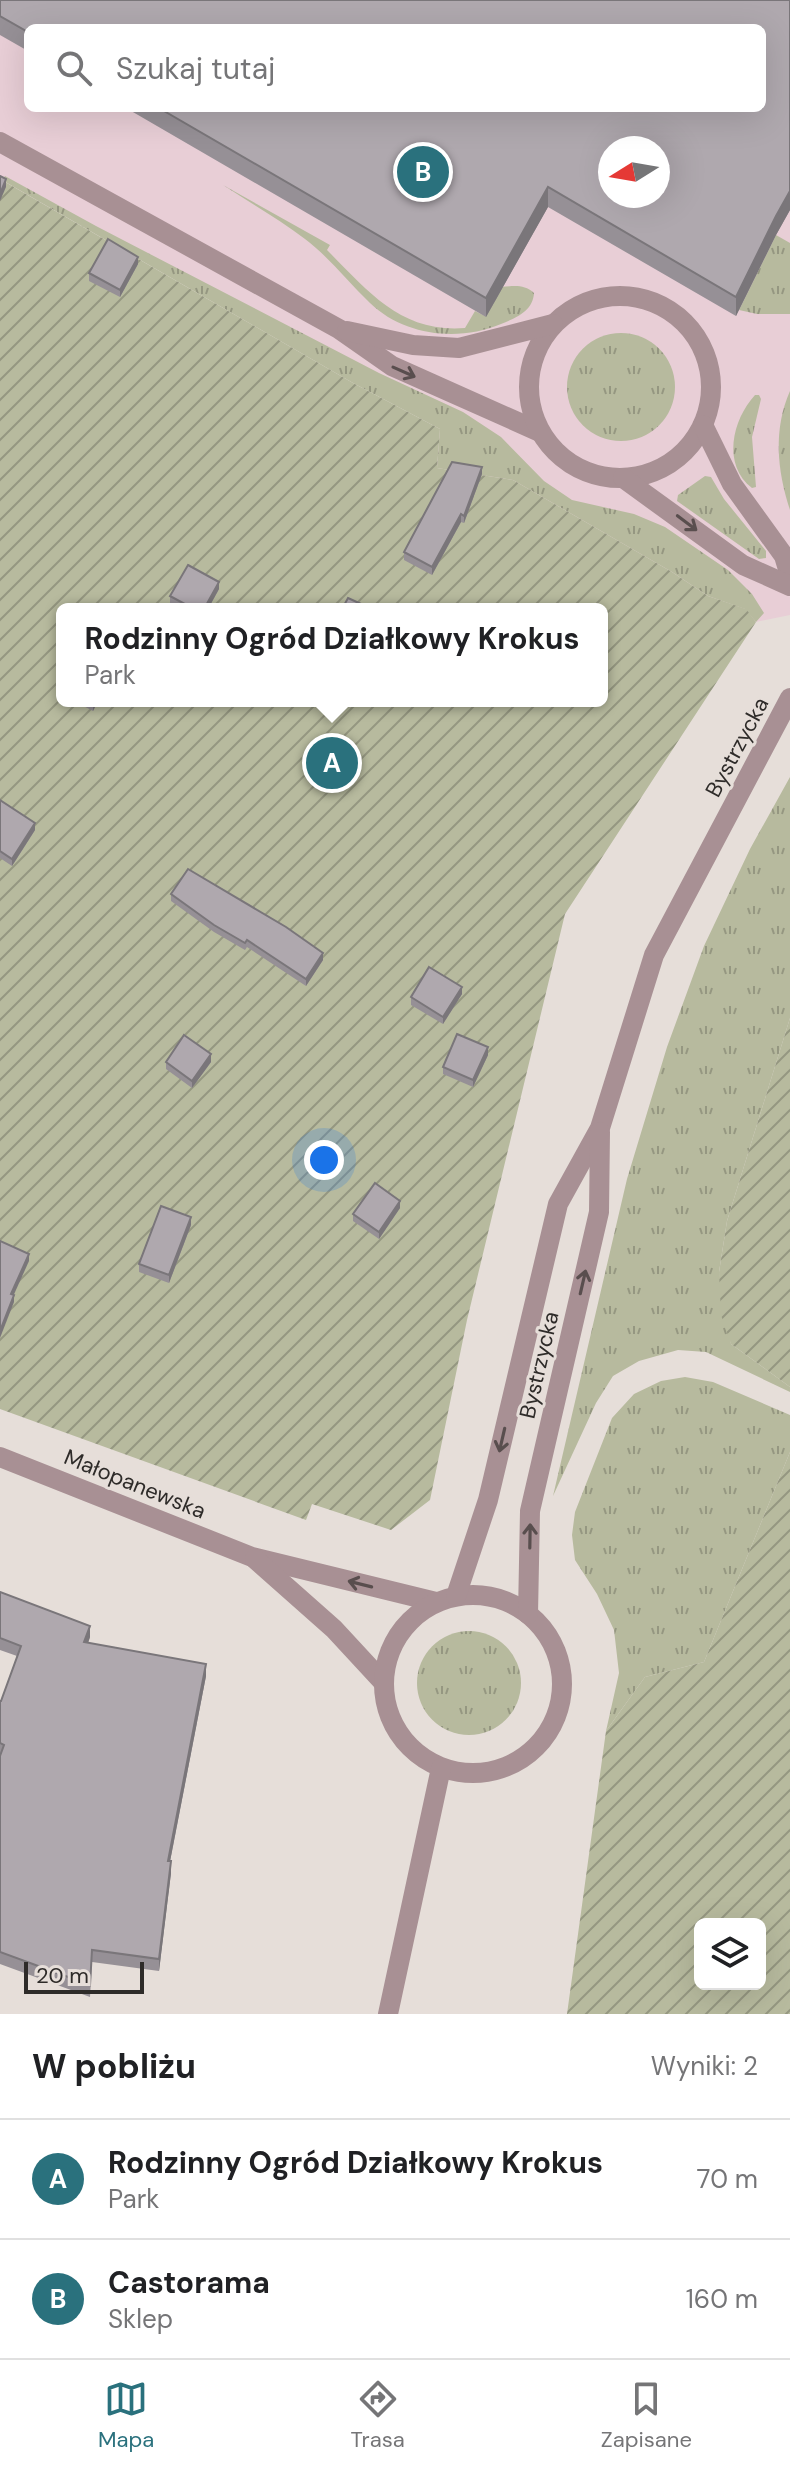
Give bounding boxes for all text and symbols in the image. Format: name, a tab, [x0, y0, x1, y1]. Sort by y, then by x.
search box	[24, 24, 766, 112]
icon: search	[52, 46, 96, 90]
text: Szukaj tutaj	[116, 49, 275, 88]
north arrow	[598, 136, 670, 208]
pin: B	[397, 142, 449, 202]
one-way arrow	[391, 365, 416, 380]
one-way arrow	[675, 515, 697, 532]
popup	[56, 603, 608, 707]
text: Rodzinny Ogród Działkowy Krokus	[85, 619, 579, 658]
text: Park	[85, 658, 136, 692]
street label: Bystrzycka	[699, 692, 775, 802]
pin: A	[306, 733, 358, 793]
your location	[304, 1140, 344, 1180]
one-way arrow	[576, 1270, 591, 1295]
street label: Bystrzycka	[513, 1309, 565, 1421]
one-way arrow	[494, 1427, 509, 1453]
street label: Małopanewska	[60, 1442, 210, 1526]
one-way arrow	[522, 1523, 538, 1550]
one-way arrow	[347, 1576, 373, 1591]
map controls	[694, 1918, 766, 1990]
button: layers	[694, 1918, 766, 1990]
scale bar	[24, 1958, 144, 1994]
text: 20 m	[36, 1961, 89, 1990]
text: W pobliżu	[32, 2044, 196, 2089]
text: Wyniki: 2	[651, 2049, 758, 2083]
text: Rodzinny Ogród Działkowy Krokus	[108, 2143, 603, 2182]
text: A	[49, 2162, 67, 2196]
text: 70 m	[697, 2162, 758, 2196]
text: Park	[108, 2182, 159, 2216]
text: Castorama	[108, 2263, 270, 2302]
text: B	[50, 2282, 66, 2316]
text: 160 m	[686, 2282, 758, 2316]
text: Sklep	[108, 2302, 173, 2336]
tab: Mapa	[98, 2377, 154, 2454]
tab: Trasa	[350, 2377, 405, 2454]
tab: Zapisane	[601, 2377, 692, 2454]

